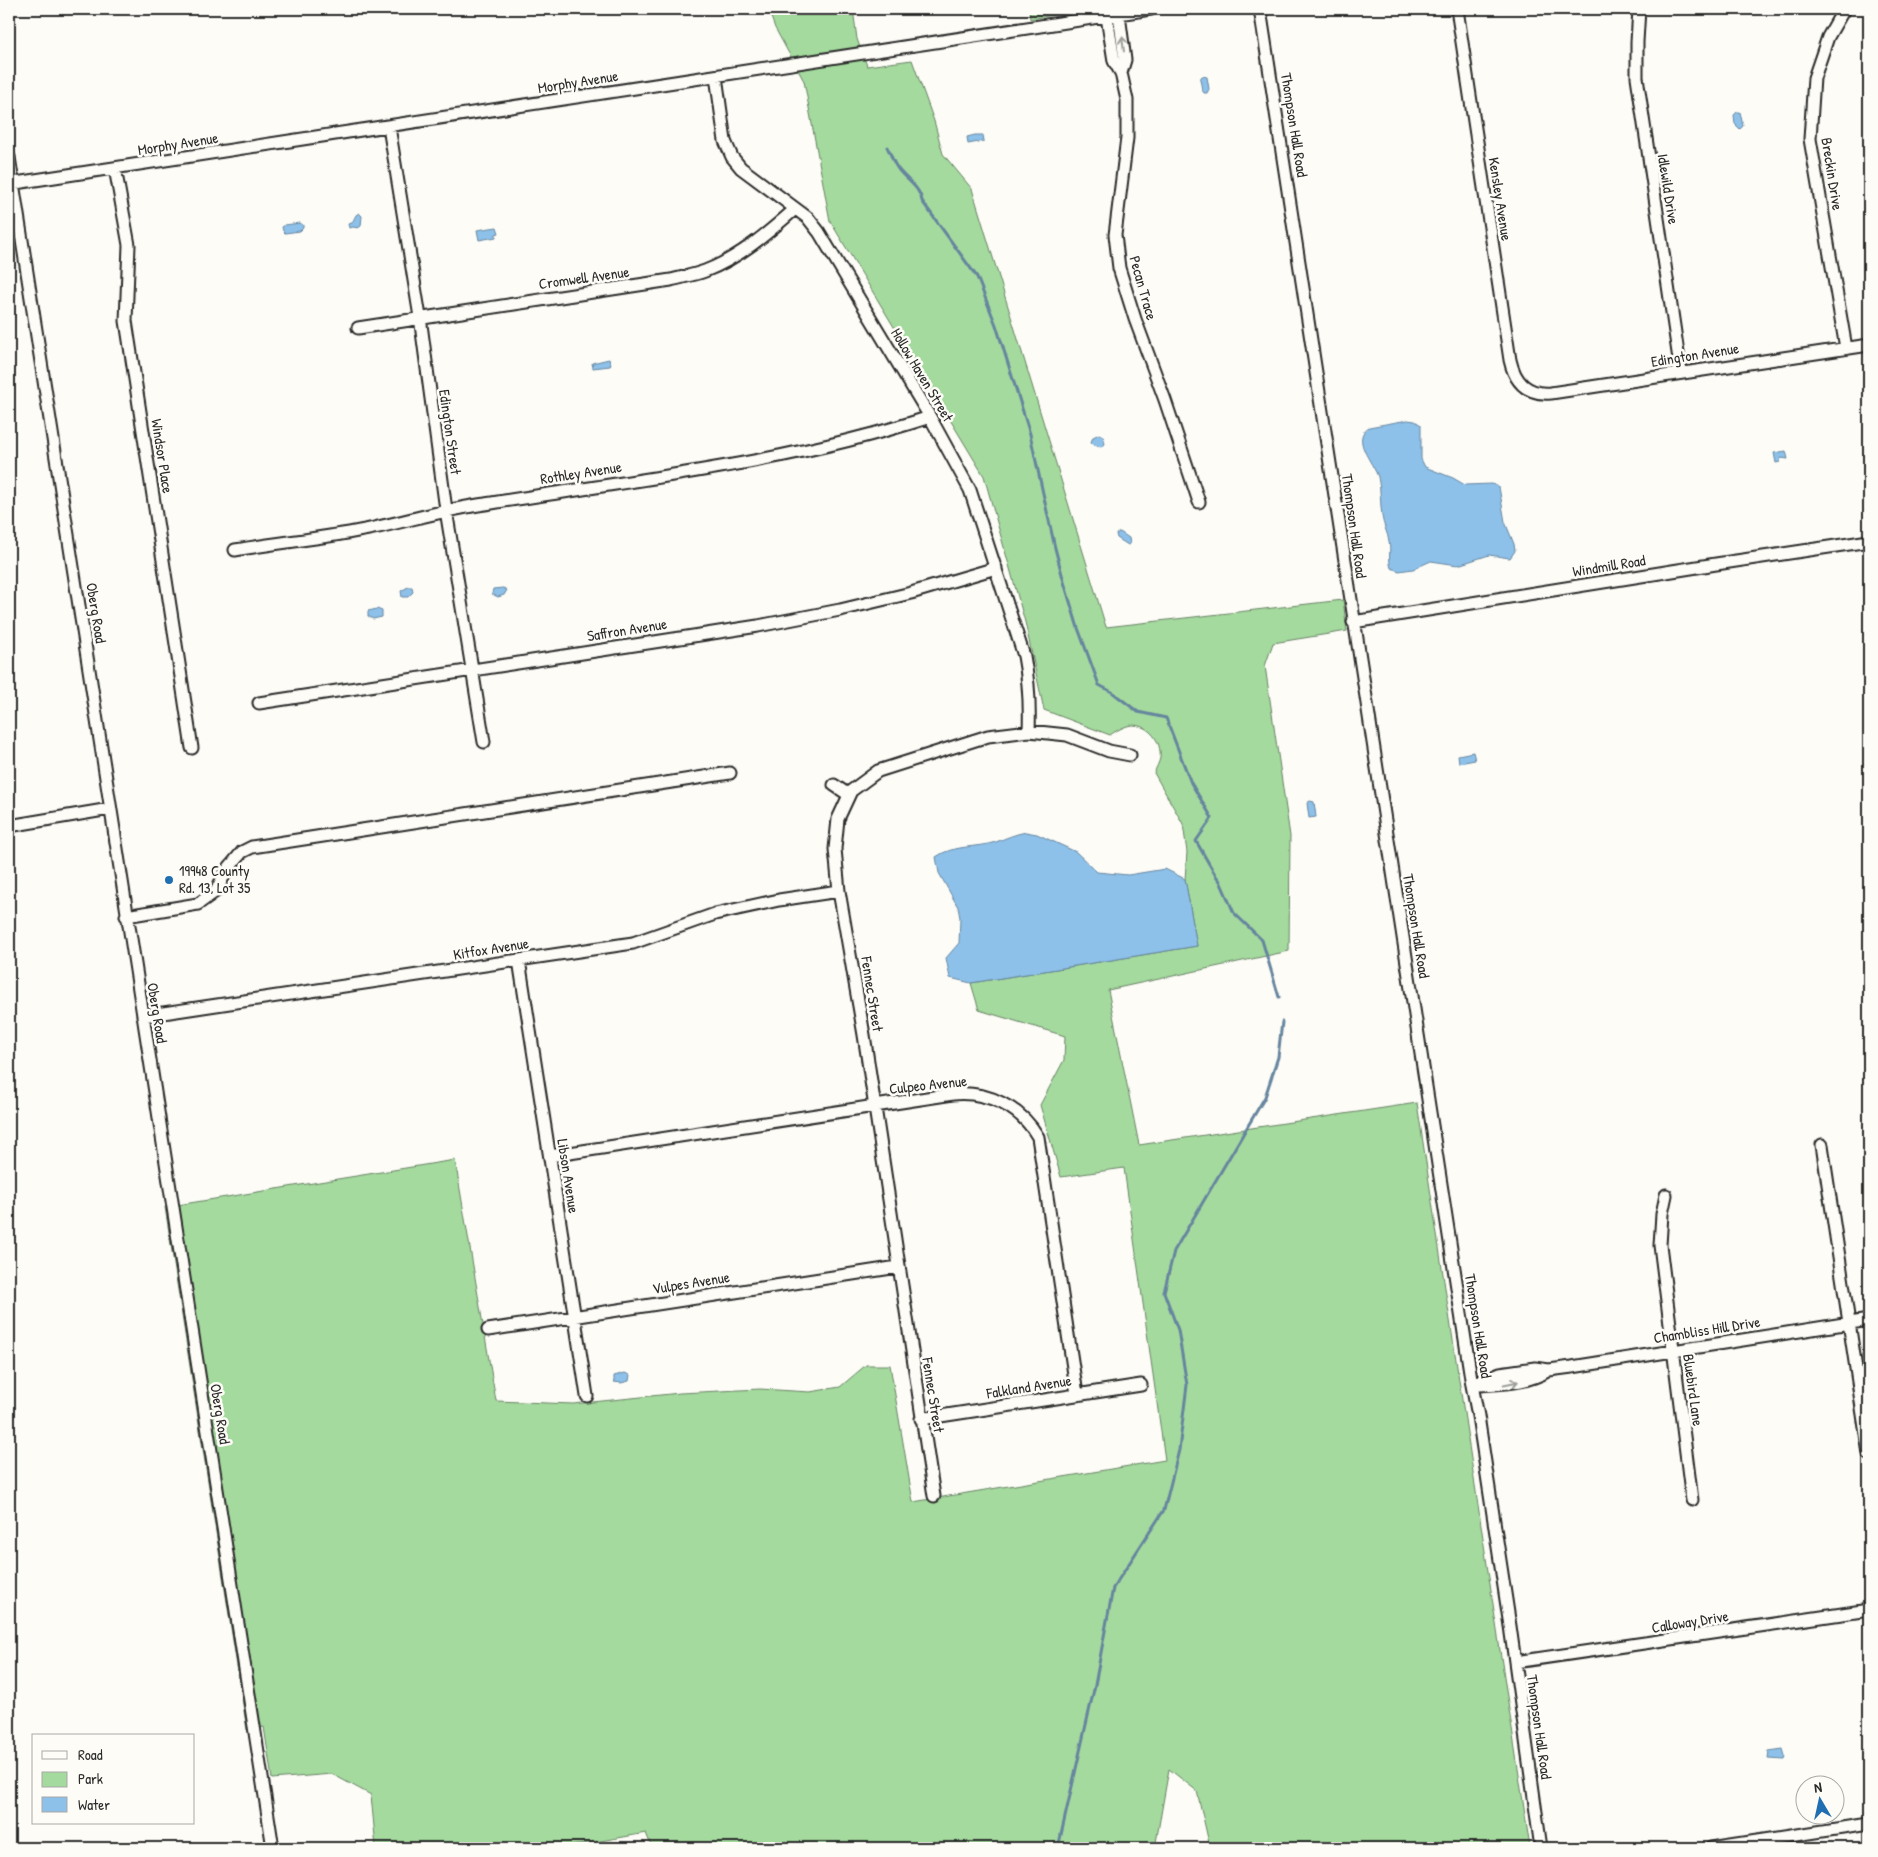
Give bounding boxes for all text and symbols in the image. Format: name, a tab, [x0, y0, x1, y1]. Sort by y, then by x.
one-way arrow	[1118, 36, 1128, 52]
street label: Morphy Avenue	[536, 65, 620, 98]
street label: Thompson Hall Road	[1276, 71, 1313, 179]
street label: Morphy Avenue	[136, 127, 220, 160]
street label: Breckin Drive	[1816, 136, 1849, 212]
street label: Idlewild Drive	[1653, 152, 1684, 226]
street label: Kensley Avenue	[1484, 156, 1517, 242]
street label: Pecan Trace	[1124, 253, 1163, 322]
street label: Cromwell Avenue	[537, 261, 631, 294]
street label: Hollow Haven Street	[886, 324, 959, 426]
street label: Edington Avenue	[1649, 337, 1740, 372]
street label: Edington Street	[434, 388, 467, 477]
street label: Windsor Place	[146, 417, 179, 495]
street label: Rothley Avenue	[539, 456, 623, 489]
street label: Thompson Hall Road	[1337, 472, 1372, 580]
street label: Windmill Road	[1571, 549, 1647, 582]
street label: Oberg Road	[81, 581, 112, 645]
street label: Saffron Avenue	[585, 613, 668, 646]
place label: 19948 County Rd. 13, Lot 35	[179, 860, 251, 898]
street label: Thompson Hall Road	[1398, 872, 1435, 980]
marker: 19948 County Rd. 13, Lot 35	[163, 874, 175, 886]
street label: Kitfox Avenue	[452, 932, 530, 965]
street label: Fennec Street	[856, 954, 889, 1034]
street label: Oberg Road	[142, 981, 173, 1045]
street label: Culpeo Avenue	[888, 1070, 968, 1099]
street label: Libson Avenue	[552, 1137, 585, 1215]
street label: Vulpes Avenue	[651, 1266, 731, 1299]
street label: Thompson Hall Road	[1460, 1272, 1497, 1380]
street label: Chambliss Hill Drive	[1652, 1311, 1762, 1348]
street label: Bluebird Lane	[1678, 1353, 1709, 1427]
street label: Fennec Street	[917, 1355, 950, 1435]
street label: Falkland Avenue	[984, 1369, 1073, 1404]
one-way arrow	[1503, 1377, 1519, 1387]
street label: Oberg Road	[205, 1382, 236, 1446]
street label: Calloway Drive	[1650, 1605, 1730, 1638]
street label: Thompson Hall Road	[1522, 1673, 1557, 1781]
legend	[32, 1734, 195, 1824]
text: Road	[78, 1744, 103, 1765]
text: Park	[78, 1768, 103, 1789]
north arrow	[1796, 1774, 1846, 1824]
text: N	[1813, 1777, 1824, 1797]
text: Water	[78, 1794, 110, 1815]

